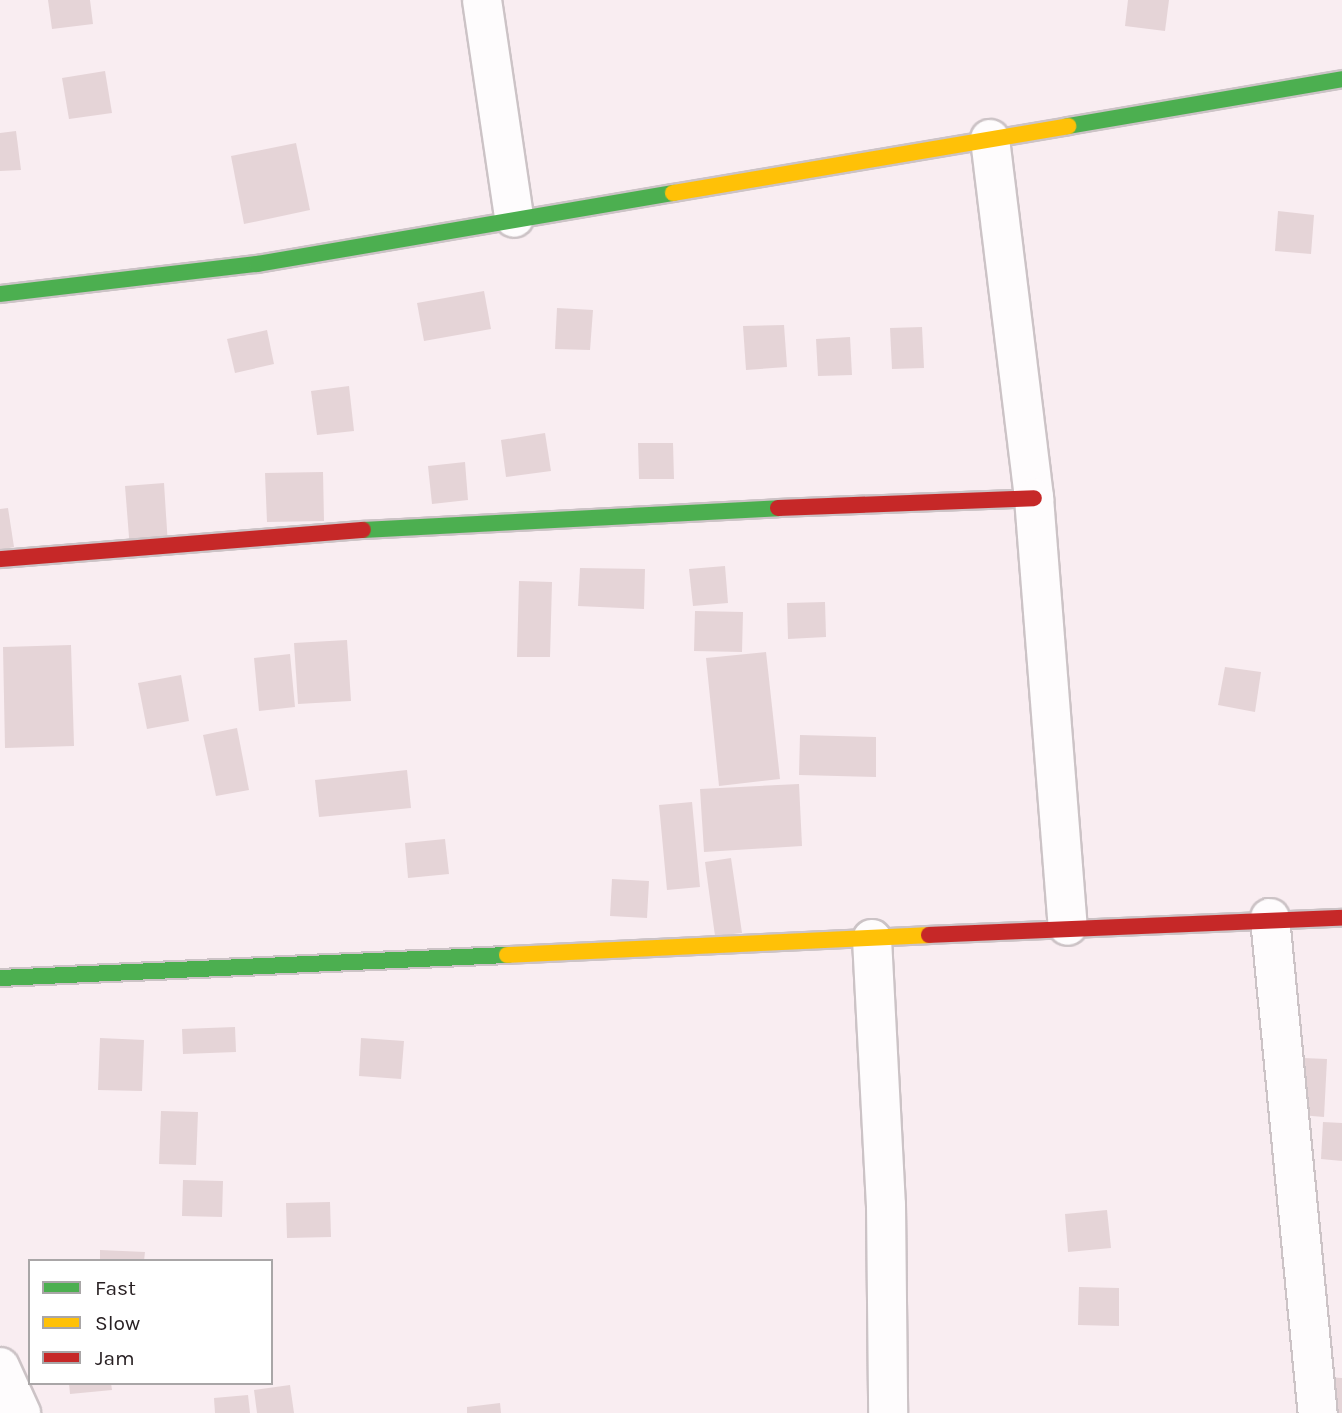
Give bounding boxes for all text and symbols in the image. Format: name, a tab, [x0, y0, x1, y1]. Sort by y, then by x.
legend	[28, 1259, 273, 1385]
text: Fast	[95, 1276, 136, 1300]
text: Slow	[95, 1311, 140, 1335]
text: Jam	[95, 1346, 135, 1370]

